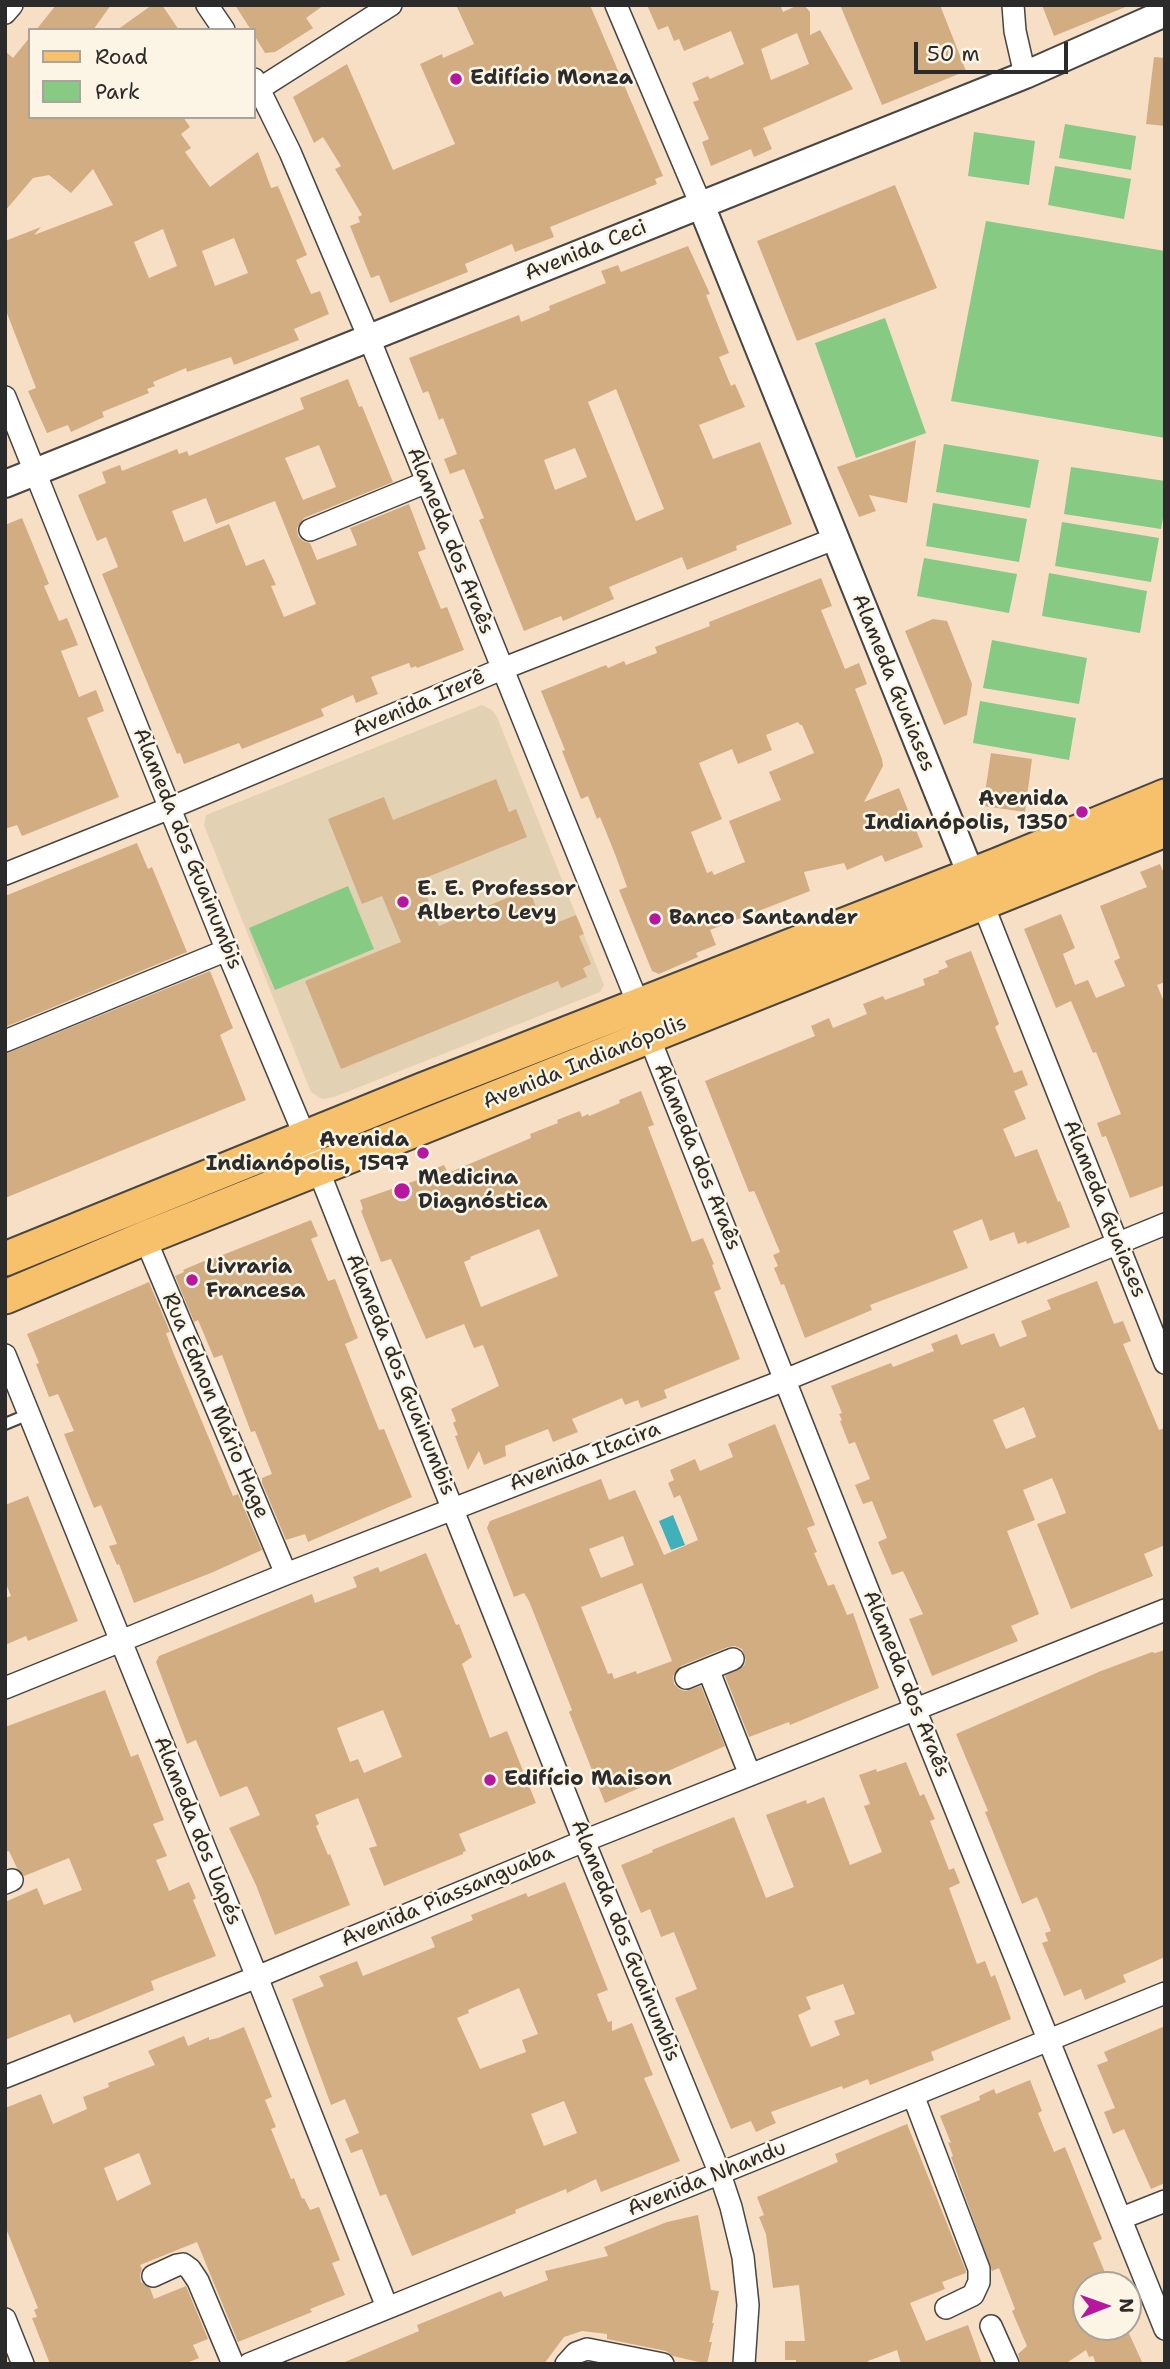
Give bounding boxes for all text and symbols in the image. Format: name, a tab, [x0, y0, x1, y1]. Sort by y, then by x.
legend	[28, 28, 256, 119]
scale bar	[918, 28, 1072, 72]
text: 50 m	[927, 40, 980, 68]
text: Road	[95, 43, 148, 71]
place label: Edifício Monza	[470, 66, 633, 92]
marker: Edifício Monza	[448, 71, 464, 87]
text: Park	[95, 78, 140, 106]
street label: Avenida Ceci	[521, 215, 651, 287]
street label: Alameda dos Araês	[401, 444, 499, 638]
street label: Alameda Guaiases	[846, 591, 940, 775]
street label: Avenida Irerê	[349, 665, 489, 743]
street label: Alameda dos Guainumbis	[127, 725, 247, 973]
place label: Avenida Indianópolis, 1350	[865, 787, 1068, 837]
marker: Avenida Indianópolis, 1350	[1074, 804, 1090, 820]
place label: E. E. Professor Alberto Levy	[417, 877, 576, 927]
marker: E. E. Professor Alberto Levy	[395, 894, 411, 910]
place label: Banco Santander	[669, 906, 858, 932]
marker: Banco Santander	[647, 911, 663, 927]
street label: Avenida Indianópolis	[480, 1011, 690, 1115]
street label: Alameda dos Araês	[648, 1060, 746, 1254]
street label: Alameda Guaiases	[1057, 1117, 1151, 1301]
place label: Avenida Indianópolis, 1597	[206, 1128, 409, 1178]
marker: Avenida Indianópolis, 1597	[415, 1145, 431, 1161]
place label: Medicina Diagnóstica	[418, 1166, 548, 1216]
marker: Medicina Diagnóstica	[392, 1181, 412, 1201]
street label: Alameda dos Guainumbis	[340, 1251, 460, 1499]
place label: Livraria Francesa	[206, 1255, 305, 1305]
marker: Livraria Francesa	[184, 1272, 200, 1288]
street label: Rua Edmon Mário Hage	[156, 1289, 274, 1523]
street label: Avenida Itacira	[506, 1417, 664, 1497]
street label: Alameda dos Araês	[857, 1587, 955, 1781]
street label: Alameda dos Uapés	[148, 1733, 246, 1929]
place label: Edifício Maison	[504, 1767, 672, 1793]
marker: Edifício Maison	[482, 1772, 498, 1788]
street label: Alameda dos Guainumbis	[565, 1817, 685, 2065]
street label: Avenida Piassanguaba	[338, 1841, 558, 1953]
street label: Avenida Nhandu	[624, 2136, 790, 2222]
north arrow	[1072, 2271, 1142, 2341]
text: N	[1114, 2298, 1139, 2313]

